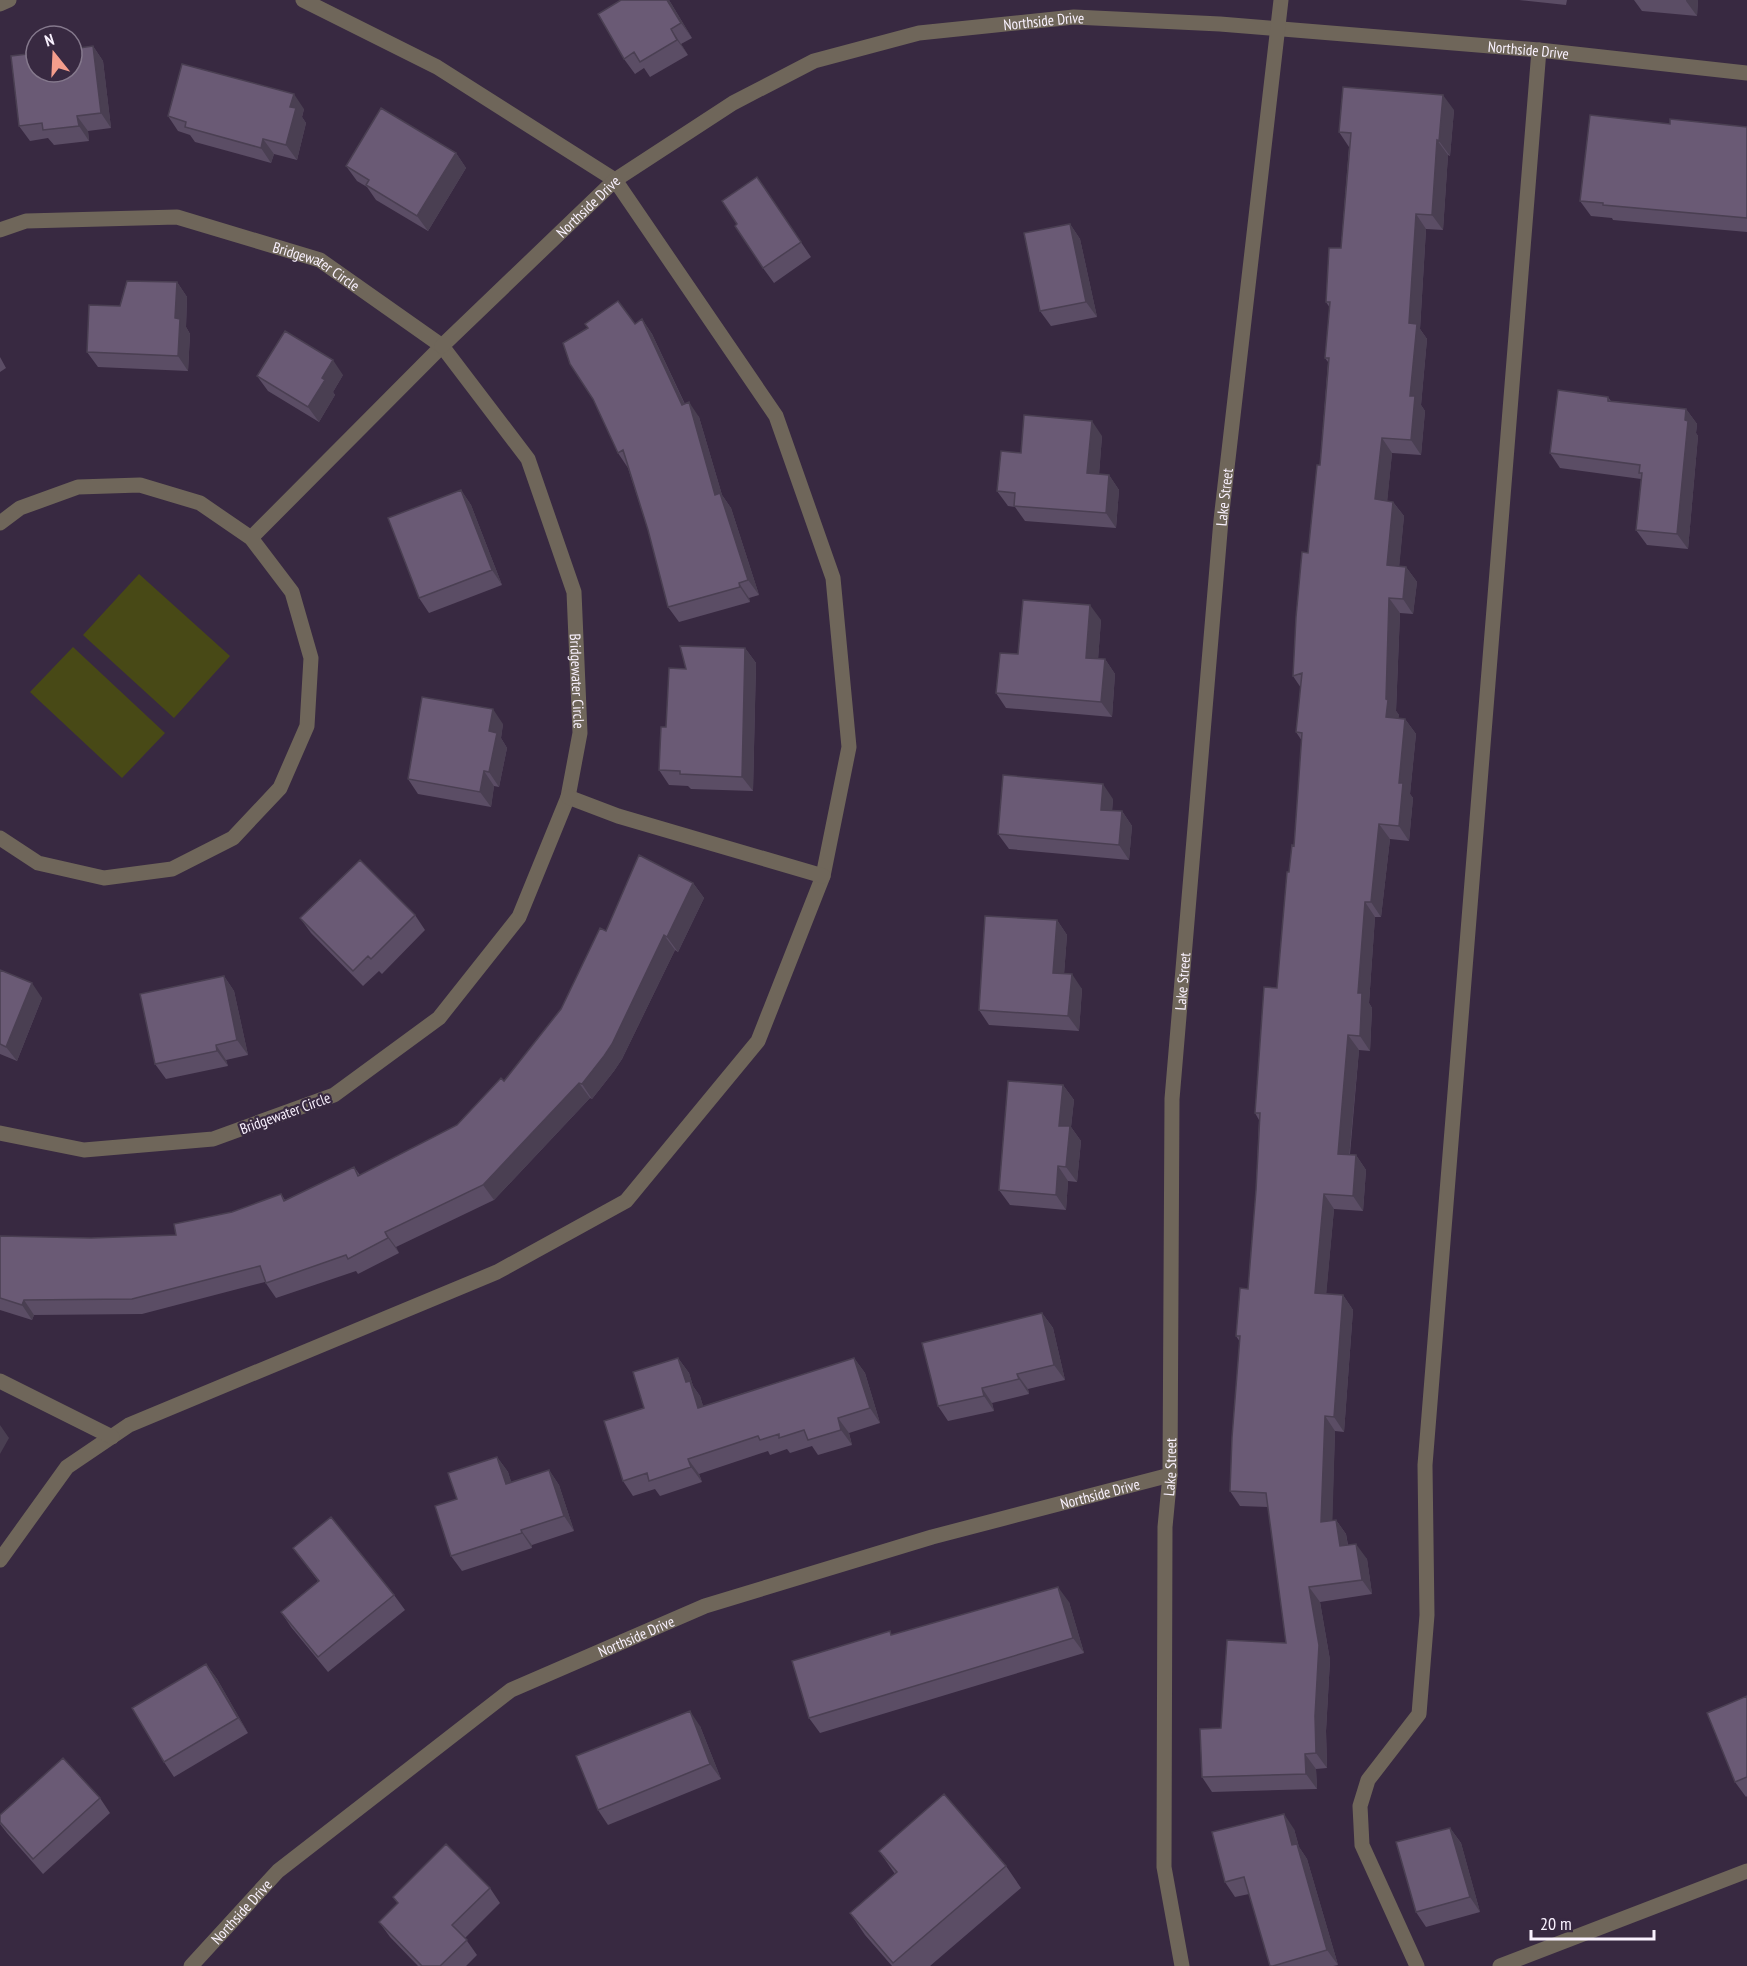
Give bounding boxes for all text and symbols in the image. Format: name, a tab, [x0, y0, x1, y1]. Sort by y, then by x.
street label: Northside Drive	[1002, 7, 1085, 34]
north arrow	[24, 24, 84, 84]
text: N	[42, 29, 57, 51]
street label: Northside Drive	[1487, 36, 1570, 63]
street label: Northside Drive	[552, 171, 624, 241]
street label: Bridgewater Circle	[271, 237, 364, 295]
street label: Lake Street	[1211, 467, 1236, 527]
street label: Bridgewater Circle	[566, 633, 589, 729]
street label: Lake Street	[1170, 951, 1194, 1011]
street label: Bridgewater Circle	[237, 1088, 333, 1138]
street label: Lake Street	[1159, 1438, 1180, 1497]
street label: Northside Drive	[1058, 1474, 1142, 1513]
street label: Northside Drive	[595, 1611, 677, 1661]
street label: Northside Drive	[207, 1875, 275, 1948]
scale bar	[1531, 1903, 1654, 1941]
text: 20 m	[1540, 1912, 1572, 1935]

